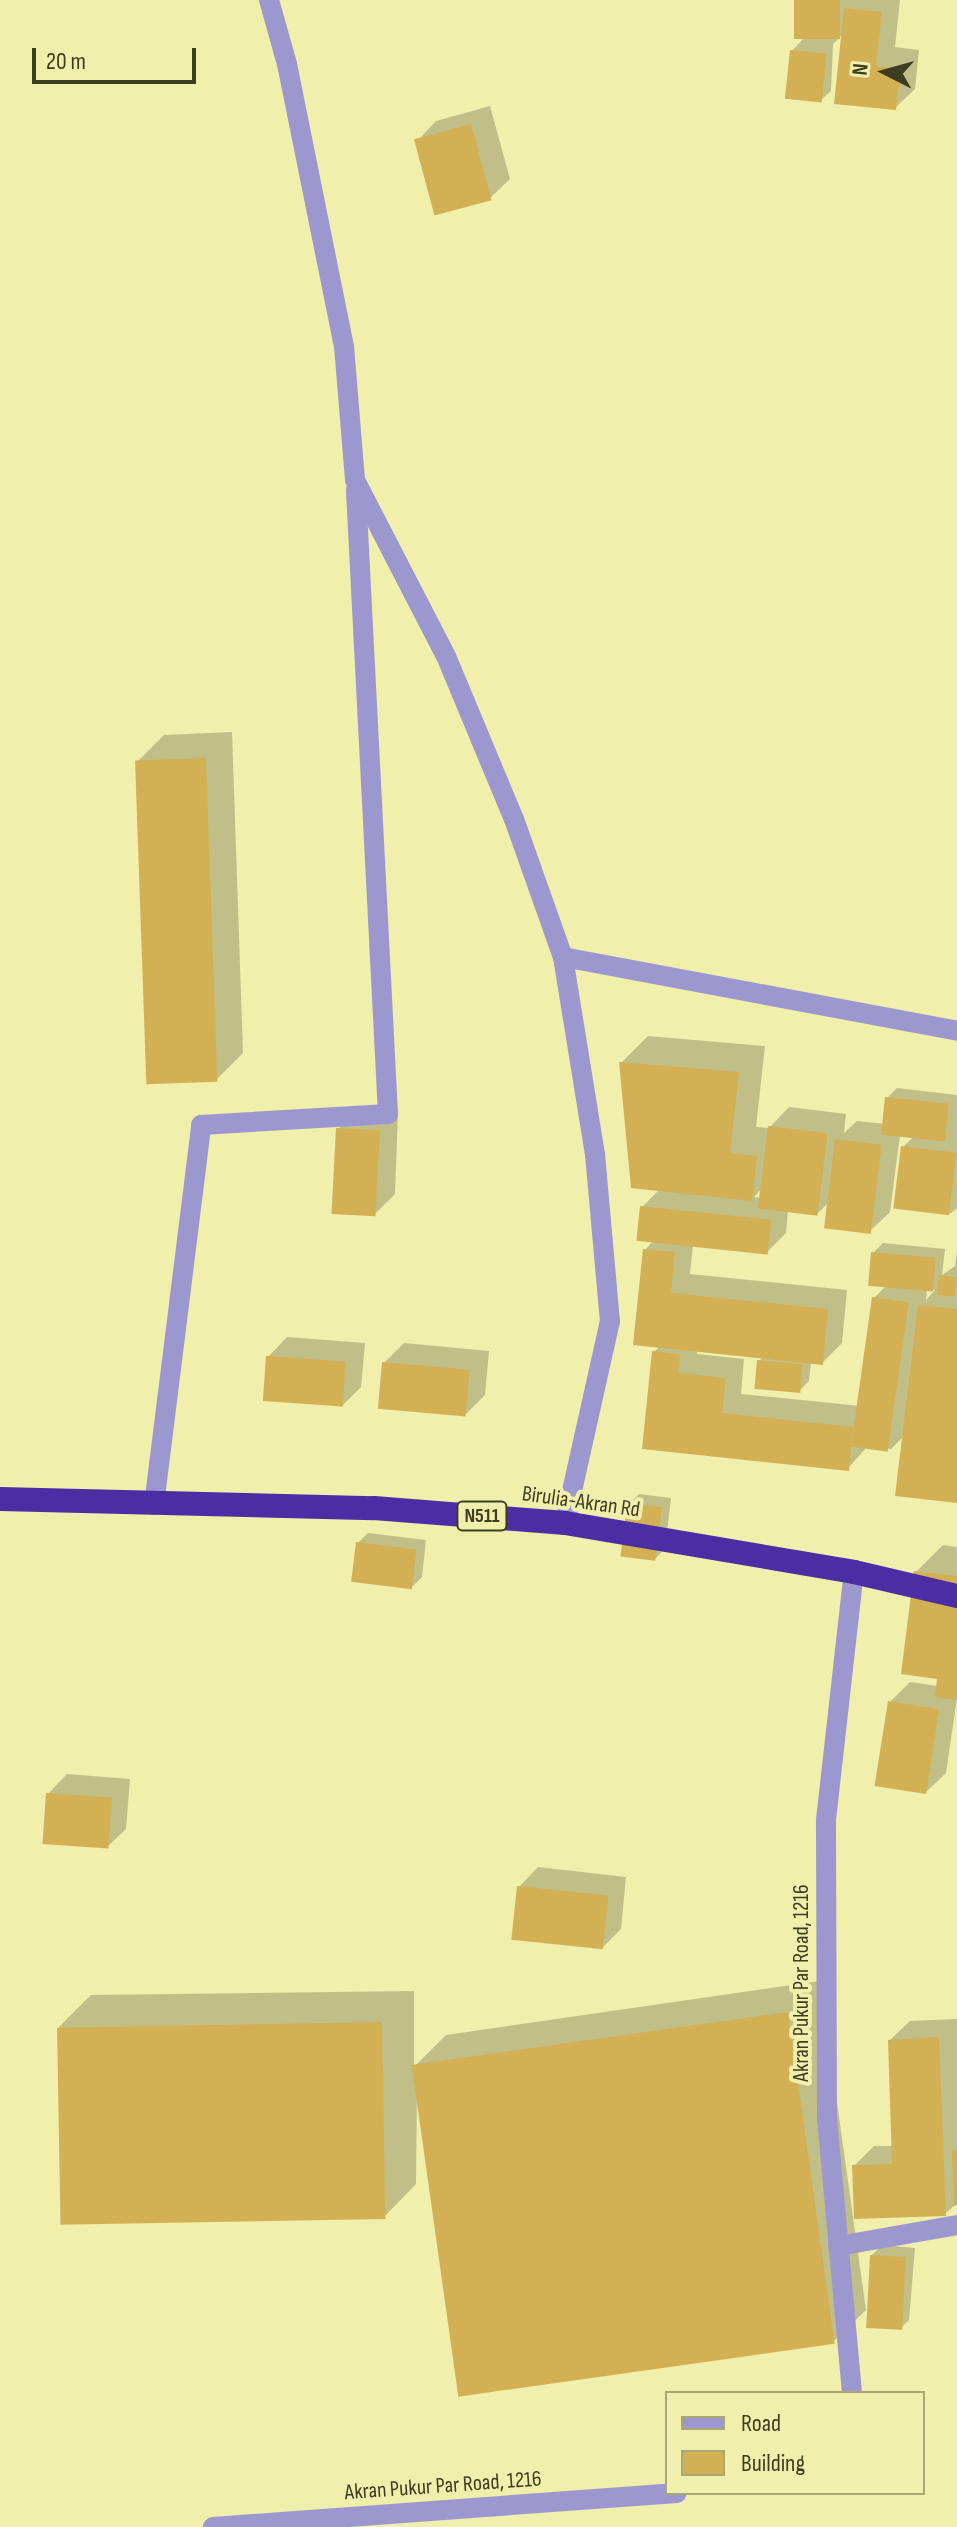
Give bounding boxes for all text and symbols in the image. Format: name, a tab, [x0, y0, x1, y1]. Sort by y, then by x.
scale bar	[36, 32, 200, 82]
north arrow	[845, 32, 925, 112]
text: 20 m	[46, 47, 86, 76]
text: N	[847, 62, 875, 77]
street label: Birulia-Akran Rd	[520, 1481, 642, 1523]
road number: N511	[456, 1500, 508, 1532]
street label: Akran Pukur Par Road, 1216	[789, 1884, 815, 2082]
legend	[665, 2391, 925, 2495]
text: Road	[741, 2409, 781, 2438]
text: Building	[741, 2449, 805, 2478]
street label: Akran Pukur Par Road, 1216	[344, 2466, 542, 2506]

